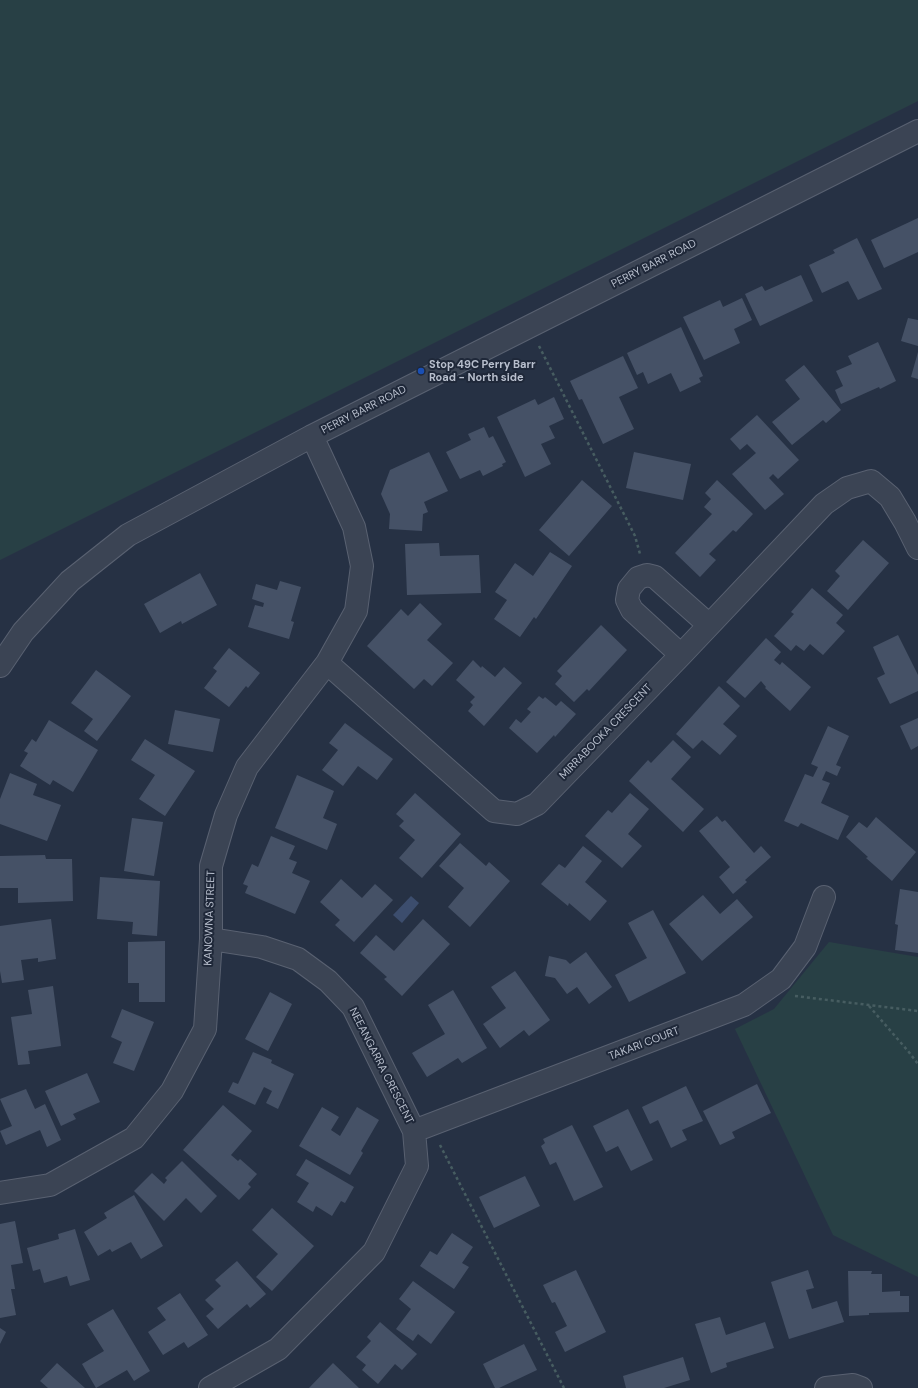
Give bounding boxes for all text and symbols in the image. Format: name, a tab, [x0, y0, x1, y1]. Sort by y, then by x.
street label: PERRY BARR ROAD	[609, 237, 699, 291]
place label: Stop 49C Perry Barr Road - North side	[429, 358, 535, 384]
marker: Stop 49C Perry Barr Road - North side	[416, 366, 426, 376]
street label: PERRY BARR ROAD	[319, 383, 409, 437]
street label: MIRRABOOKA CRESCENT	[557, 682, 655, 782]
street label: KANOWNA STREET	[202, 870, 218, 966]
street label: NEEANGARRA CRESCENT	[346, 1006, 416, 1126]
street label: TAKARI COURT	[607, 1024, 681, 1064]

